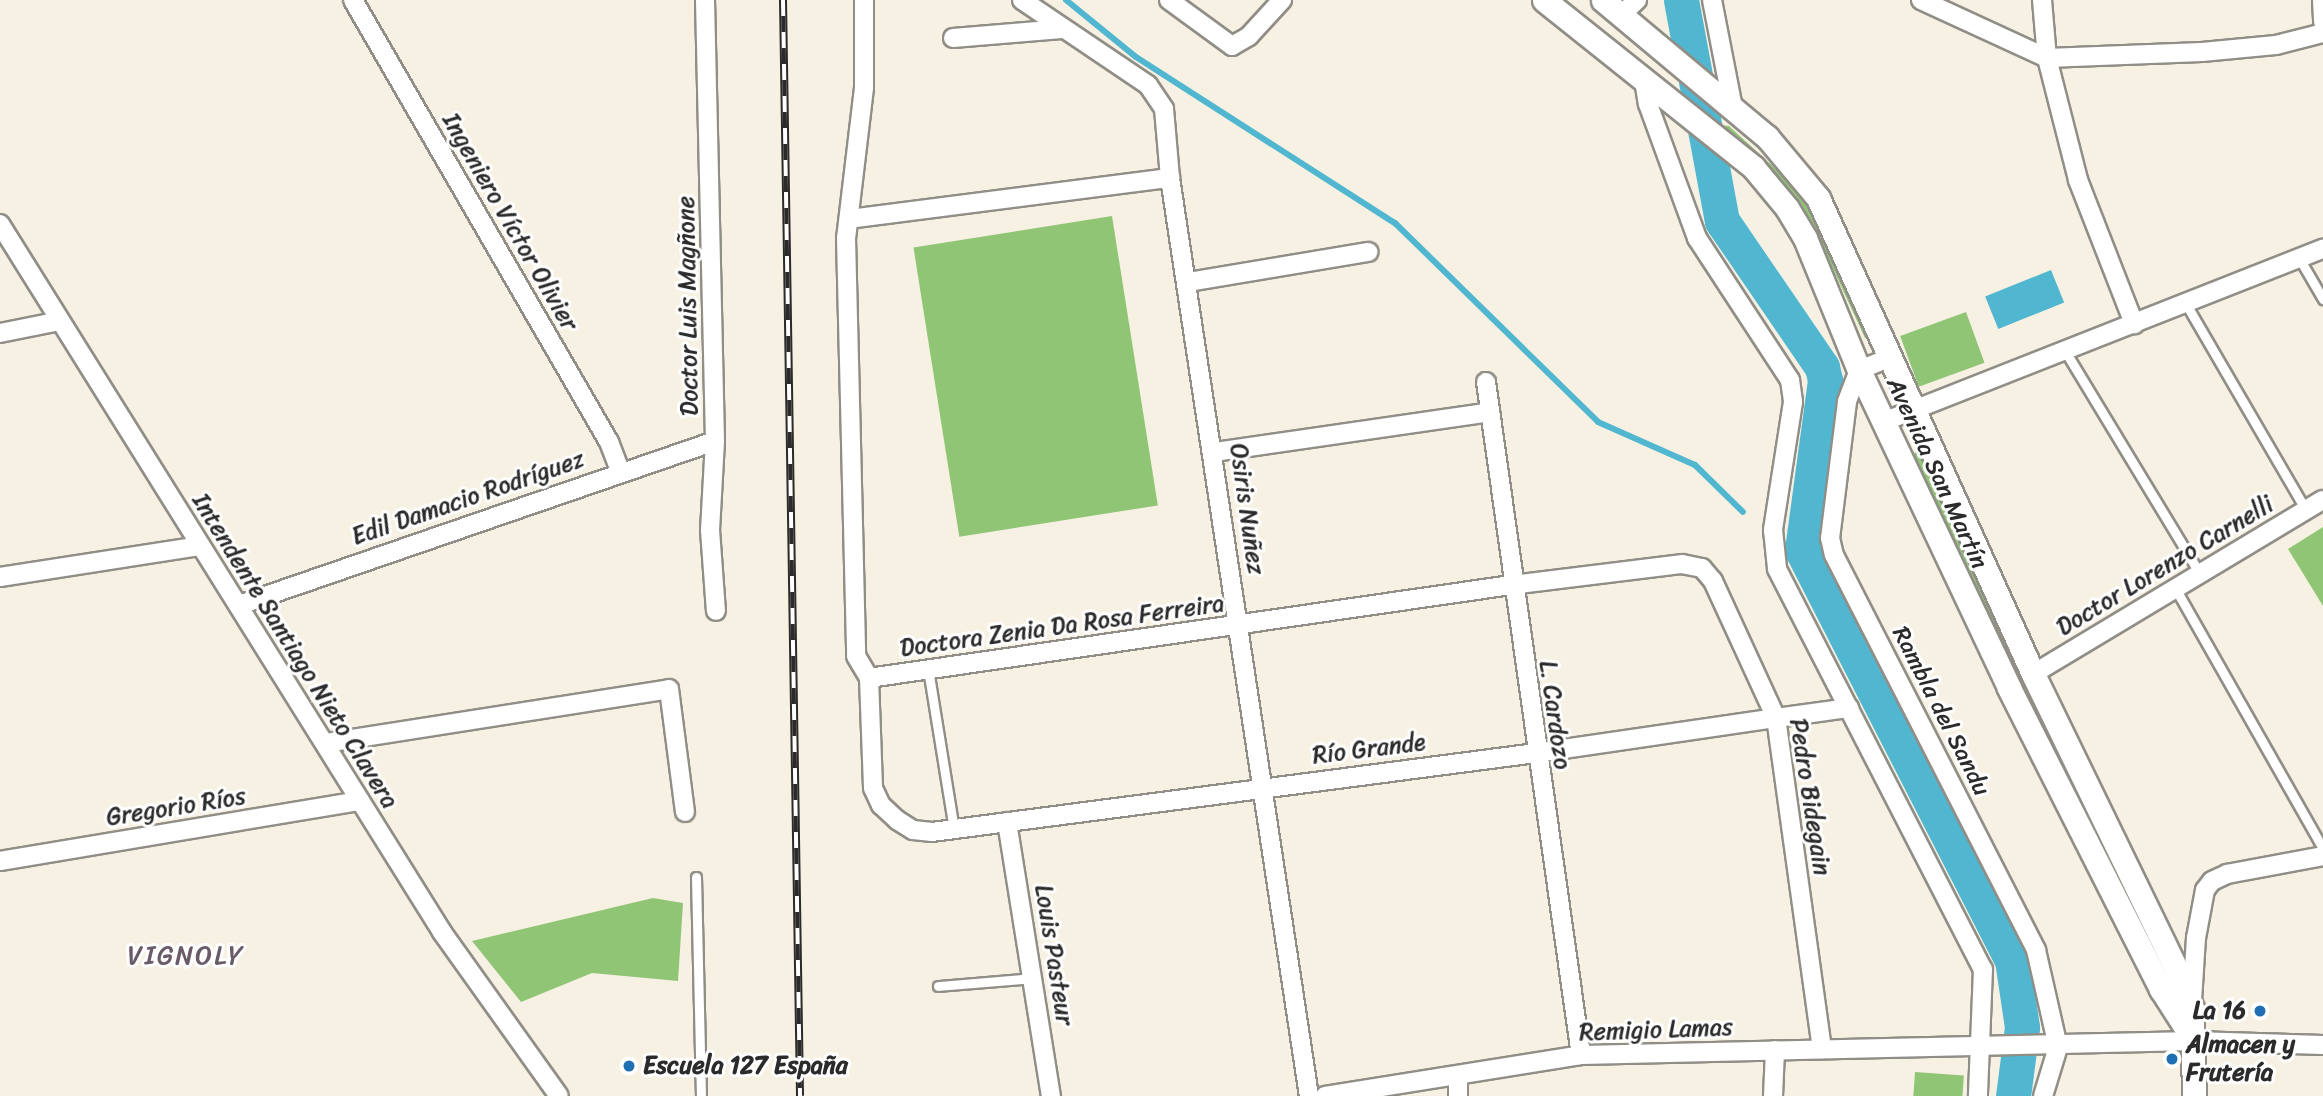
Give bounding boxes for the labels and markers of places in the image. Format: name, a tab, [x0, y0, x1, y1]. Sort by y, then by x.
place label: La 16	[2193, 997, 2246, 1025]
marker: La 16	[2252, 1003, 2268, 1019]
place label: Almacen y Frutería	[2186, 1031, 2295, 1087]
marker: Almacen y Frutería	[2164, 1051, 2180, 1067]
place label: Escuela 127 España	[643, 1052, 848, 1080]
marker: Escuela 127 España	[621, 1058, 637, 1074]

